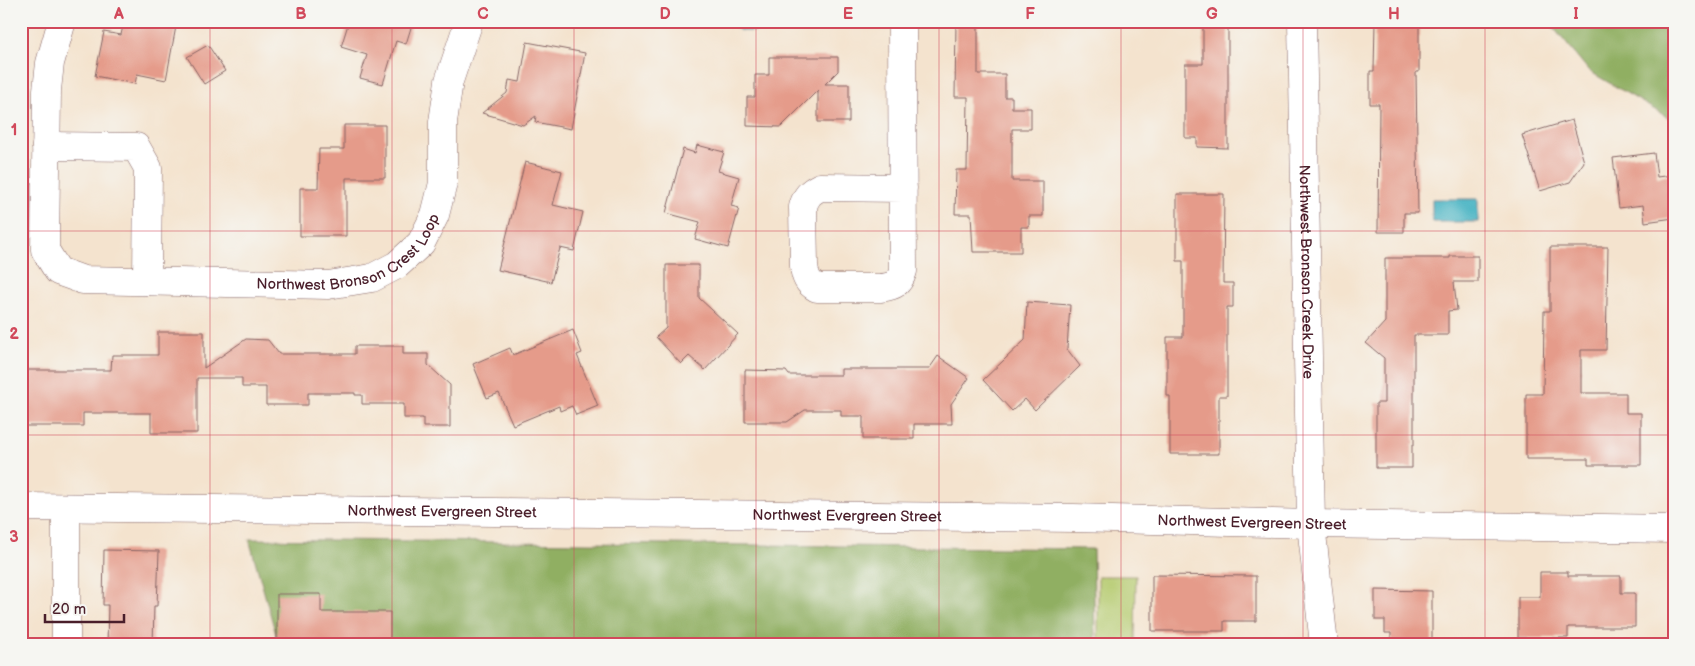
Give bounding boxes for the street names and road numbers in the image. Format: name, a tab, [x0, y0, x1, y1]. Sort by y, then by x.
street label: Northwest Bronson Creek Drive	[1295, 165, 1317, 379]
street label: Northwest Bronson Crest Loop	[256, 210, 444, 295]
street label: Northwest Evergreen Street	[347, 501, 537, 522]
street label: Northwest Evergreen Street	[752, 506, 942, 527]
street label: Northwest Evergreen Street	[1157, 511, 1347, 534]

